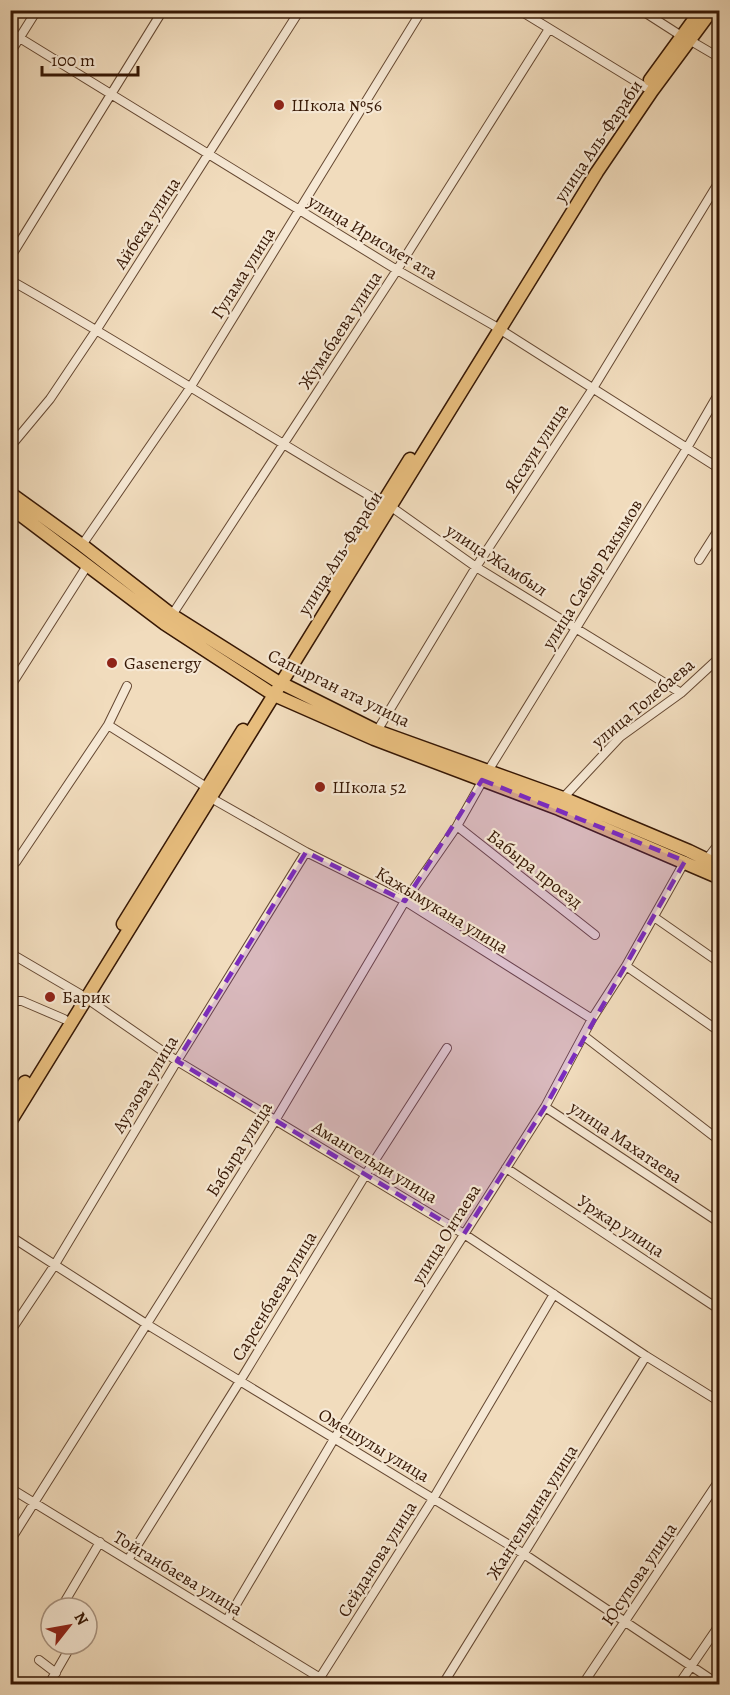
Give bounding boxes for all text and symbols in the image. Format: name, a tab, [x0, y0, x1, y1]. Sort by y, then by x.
scale bar	[42, 39, 138, 77]
text: 100 m	[51, 48, 95, 72]
street label: улица Аль-Фараби	[548, 75, 648, 208]
place label: Школа №56	[291, 93, 382, 117]
marker: Школа №56	[272, 98, 286, 112]
street label: Айбека улица	[108, 172, 186, 274]
street label: улица Ирисмет ата	[303, 188, 443, 286]
street label: Гулама улица	[205, 222, 281, 324]
street label: Жумабаева улица	[293, 266, 388, 394]
street label: Яссауи улица	[498, 398, 574, 497]
street label: улица Аль-Фараби	[292, 486, 388, 621]
street label: улица Сабыр Ракымов	[536, 494, 648, 654]
street label: улица Жамбыл	[441, 518, 552, 602]
street label: Сапырган ата улица	[264, 643, 415, 733]
place label: Gasenergy	[124, 651, 202, 675]
street label: улица Толебаева	[586, 652, 700, 754]
marker: Gasenergy	[105, 656, 119, 670]
place label: Школа 52	[332, 775, 407, 799]
marker: Школа 52	[313, 780, 327, 794]
street label: Бабыра проезд	[482, 824, 588, 914]
street label: Кажымукана улица	[371, 861, 513, 960]
place label: Барик	[62, 985, 110, 1009]
marker: Барик	[43, 990, 57, 1004]
street label: Ауэзова улица	[106, 1030, 184, 1138]
street label: улица Махатаева	[564, 1095, 688, 1189]
street label: Бабыра улица	[200, 1096, 278, 1201]
street label: Амангельди улица	[307, 1115, 443, 1209]
street label: улица Онтаева	[405, 1179, 487, 1289]
street label: Уржар улица	[573, 1189, 670, 1263]
street label: Сарсенбаева улица	[226, 1226, 323, 1365]
street label: Омешулы улица	[314, 1402, 435, 1488]
street label: Жангельдина улица	[481, 1439, 584, 1584]
street label: Сейданова улица	[332, 1496, 423, 1622]
street label: Юсупова улица	[596, 1517, 683, 1630]
street label: Тойганбаева улица	[109, 1525, 248, 1622]
north arrow	[39, 1596, 99, 1656]
text: N	[69, 1608, 94, 1630]

